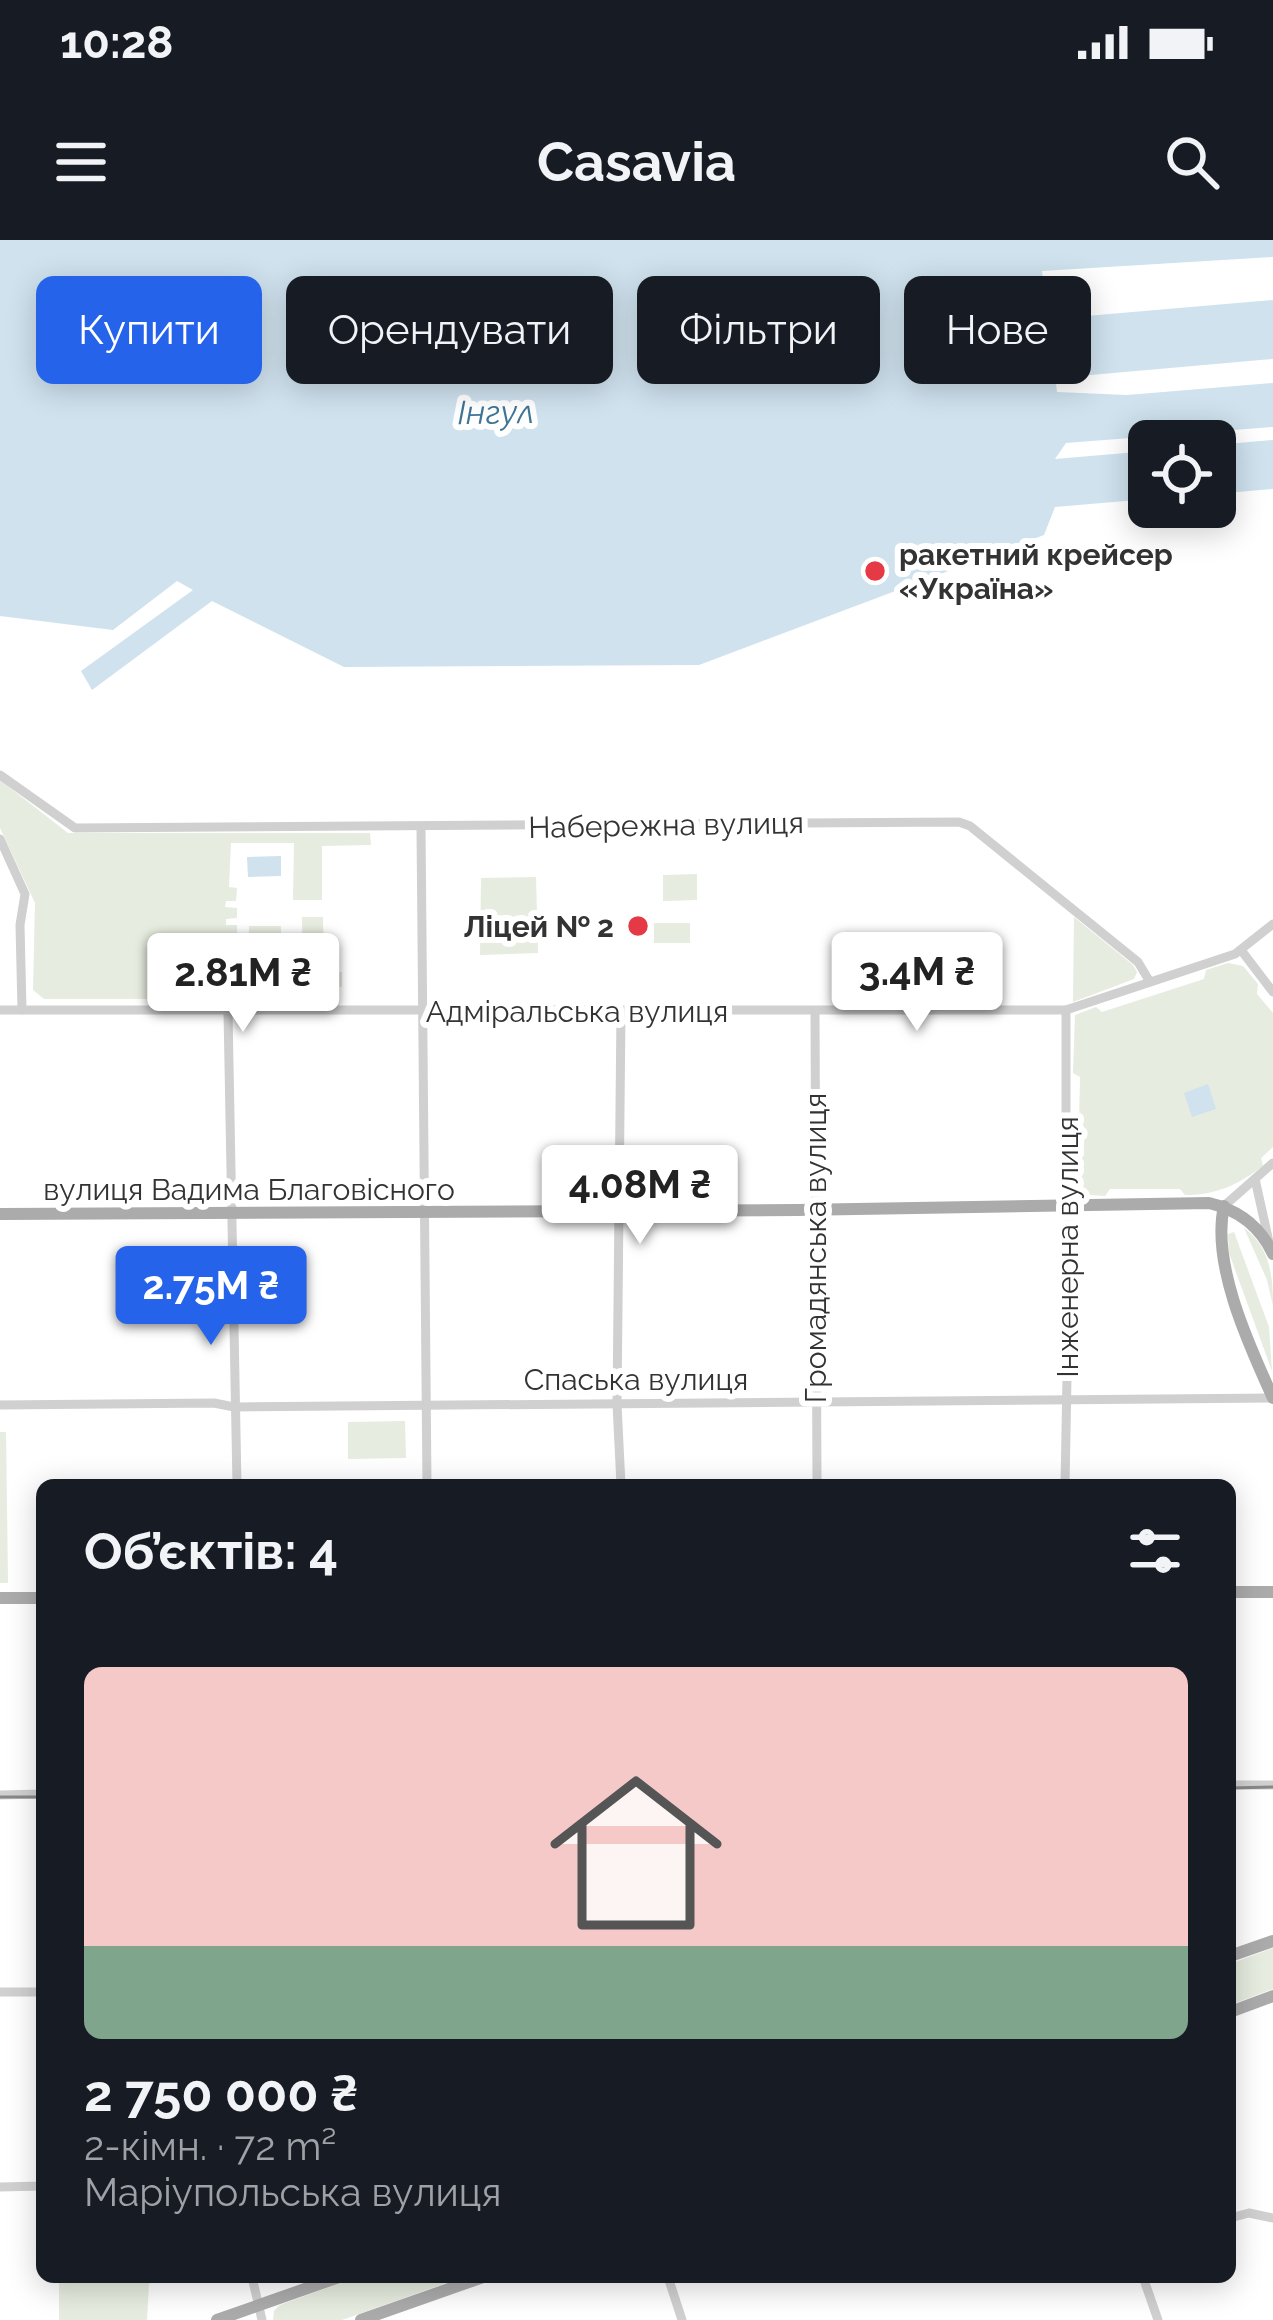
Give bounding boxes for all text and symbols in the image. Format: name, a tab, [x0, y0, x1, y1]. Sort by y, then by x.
text: 10:28	[60, 16, 174, 69]
icon: menu	[48, 129, 114, 195]
icon: search	[1159, 129, 1225, 195]
text: Casavia	[537, 130, 736, 194]
chip: Купити	[36, 276, 262, 384]
chip: Орендувати	[286, 276, 613, 384]
chip: Фільтри	[637, 276, 880, 384]
chip: Нове	[904, 276, 1091, 384]
water label: Інгул	[457, 392, 535, 432]
map controls	[1128, 420, 1236, 528]
button: locate	[1128, 420, 1236, 528]
place label: ракетний крейсер «Україна»	[899, 537, 1173, 606]
marker: ракетний крейсер «Україна»	[862, 558, 888, 584]
street label: Набережна вулиця	[528, 805, 804, 845]
place label: Ліцей № 2	[463, 909, 614, 944]
marker: Ліцей № 2	[625, 913, 651, 939]
pin: 3.4M ₴	[819, 932, 1015, 1034]
pin: 2.81M ₴	[132, 933, 354, 1035]
text: 3.4M ₴	[859, 948, 975, 994]
text: 2.81M ₴	[174, 949, 312, 995]
street label: Адміральська вулиця	[426, 994, 728, 1029]
street label: Громадянська вулиця	[798, 1093, 833, 1403]
street label: Інженерна вулиця	[1050, 1116, 1085, 1378]
pin: 4.08M ₴	[529, 1145, 751, 1247]
text: 4.08M ₴	[569, 1161, 711, 1207]
street label: вулиця Вадима Благовісного	[43, 1172, 455, 1207]
pin: 2.75M ₴	[100, 1246, 322, 1348]
text: 2.75M ₴	[143, 1262, 279, 1308]
street label: Спаська вулиця	[524, 1362, 748, 1397]
icon: filters	[1122, 1518, 1188, 1584]
text: Об’єктів: 4	[84, 1521, 338, 1581]
icon: home	[528, 1745, 744, 1961]
text: 2 750 000 ₴	[84, 2063, 358, 2123]
text: 2-кімн. · 72 m²	[84, 2123, 336, 2169]
text: Маріупольська вулиця	[84, 2169, 502, 2215]

